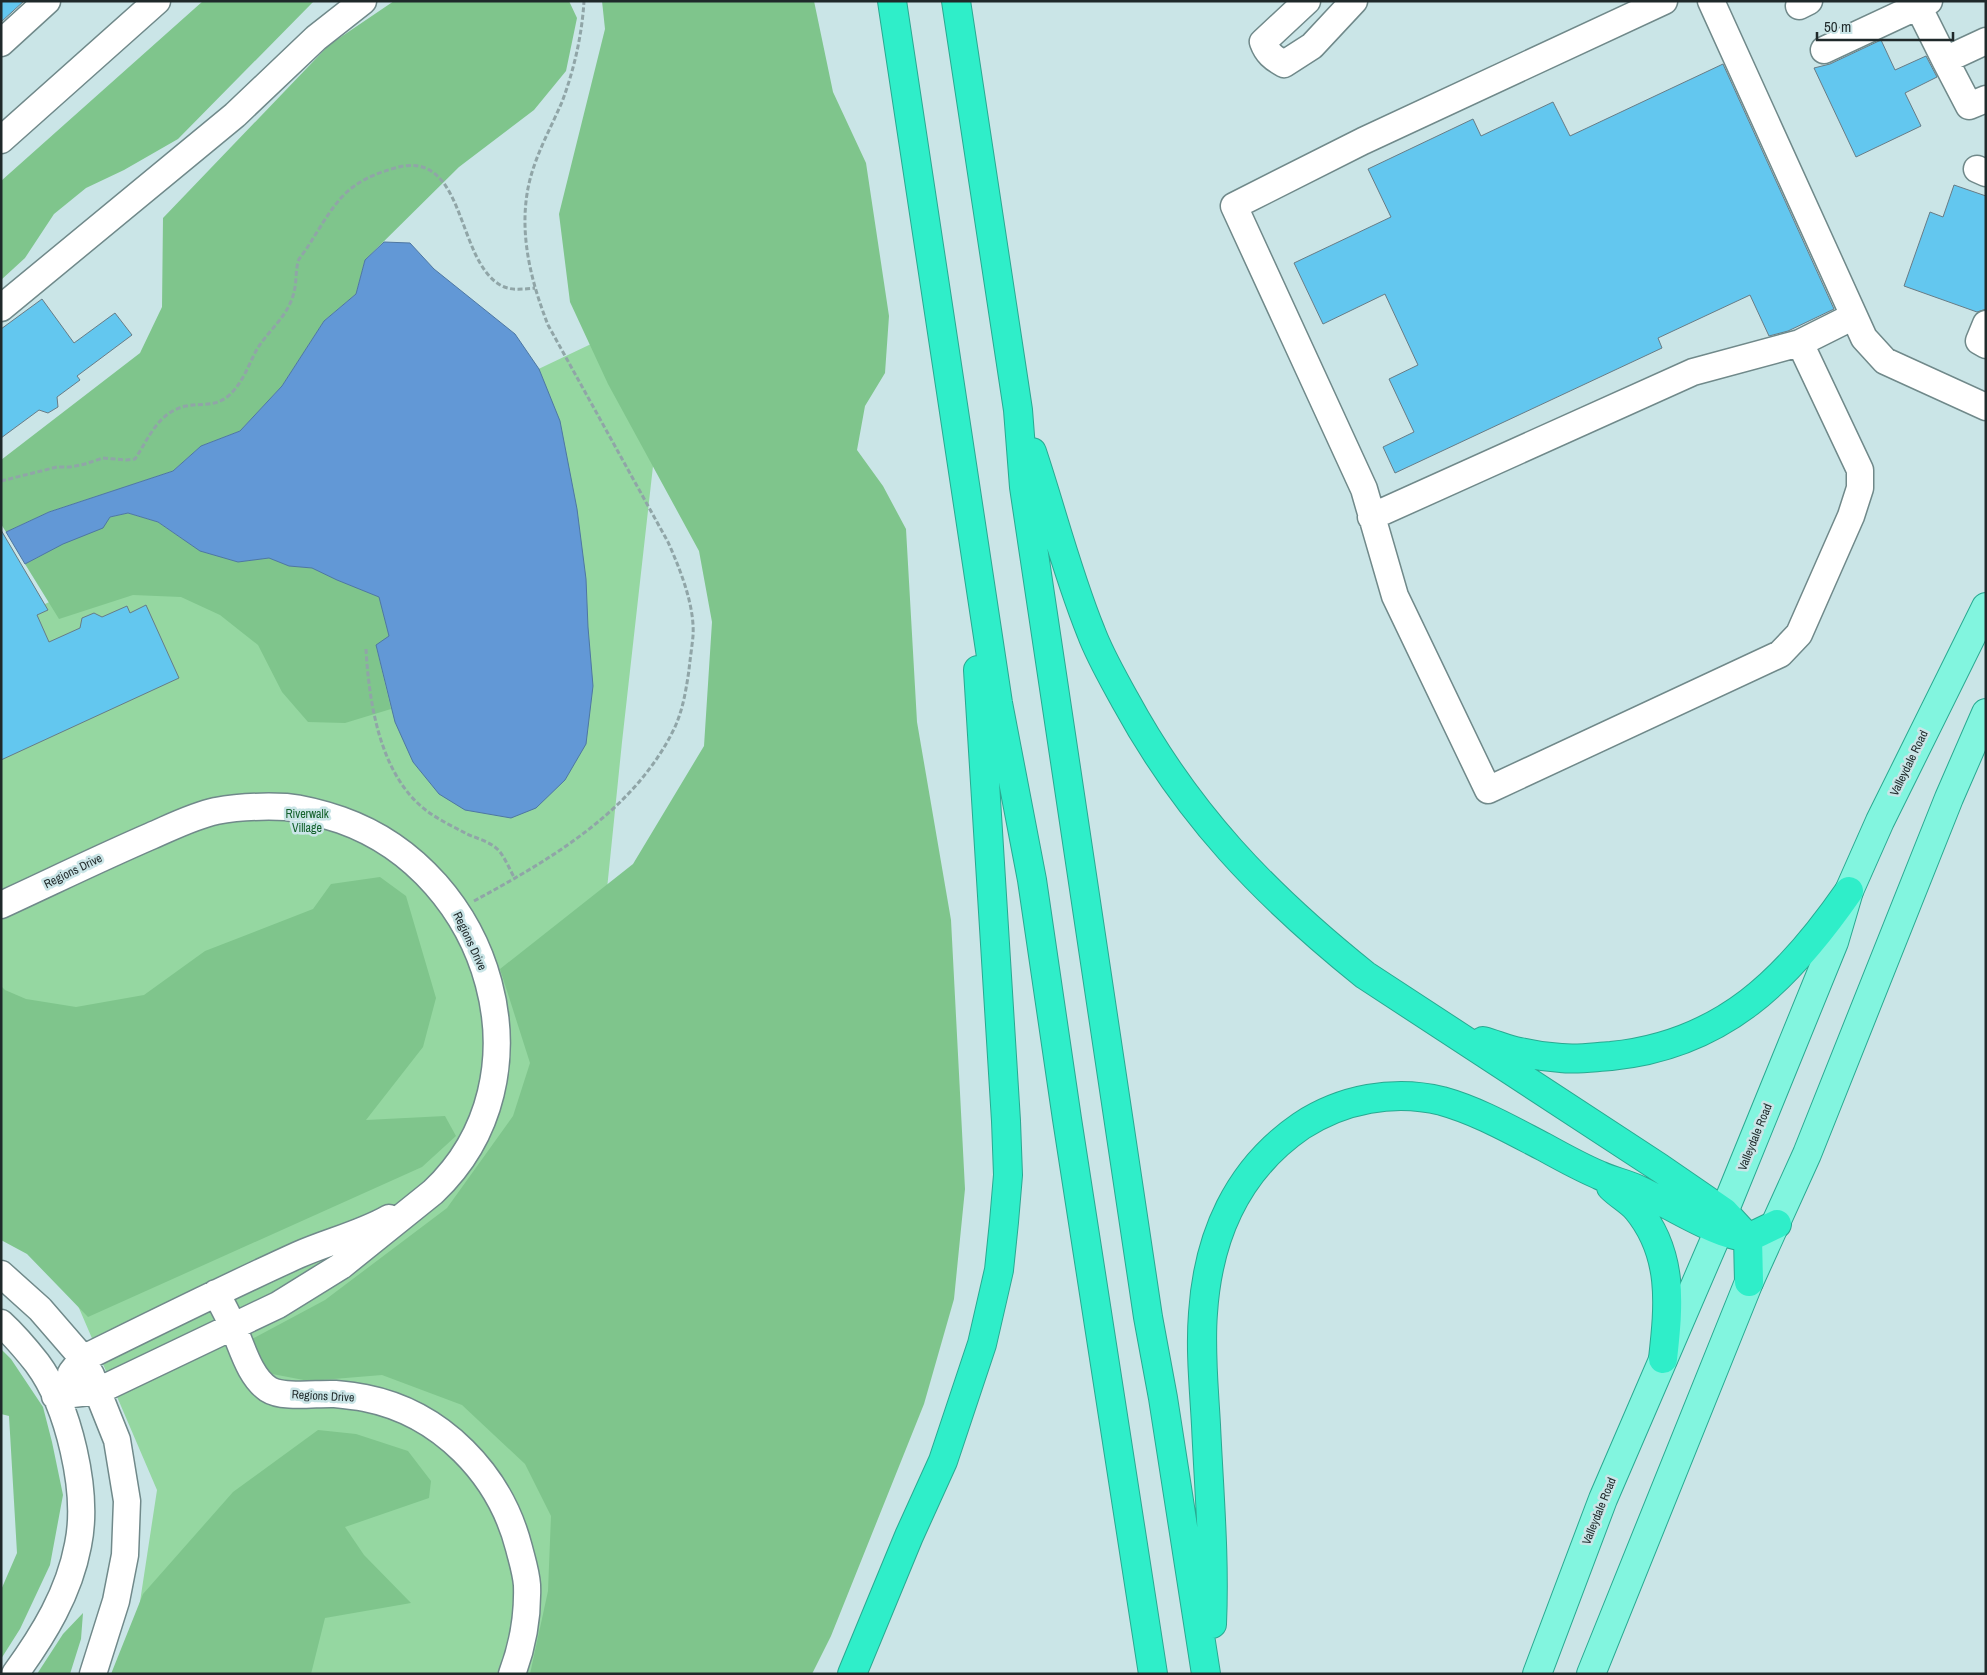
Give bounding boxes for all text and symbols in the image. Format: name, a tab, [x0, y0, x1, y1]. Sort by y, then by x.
scale bar	[1817, 10, 1953, 42]
text: 50 m	[1824, 16, 1851, 37]
street label: Valleydale Road	[1886, 728, 1932, 798]
park label: Riverwalk Village	[285, 806, 329, 836]
street label: Regions Drive	[41, 850, 105, 892]
street label: Regions Drive	[449, 909, 491, 973]
street label: Valleydale Road	[1734, 1101, 1776, 1173]
street label: Regions Drive	[291, 1386, 355, 1406]
street label: Valleydale Road	[1578, 1475, 1620, 1547]

